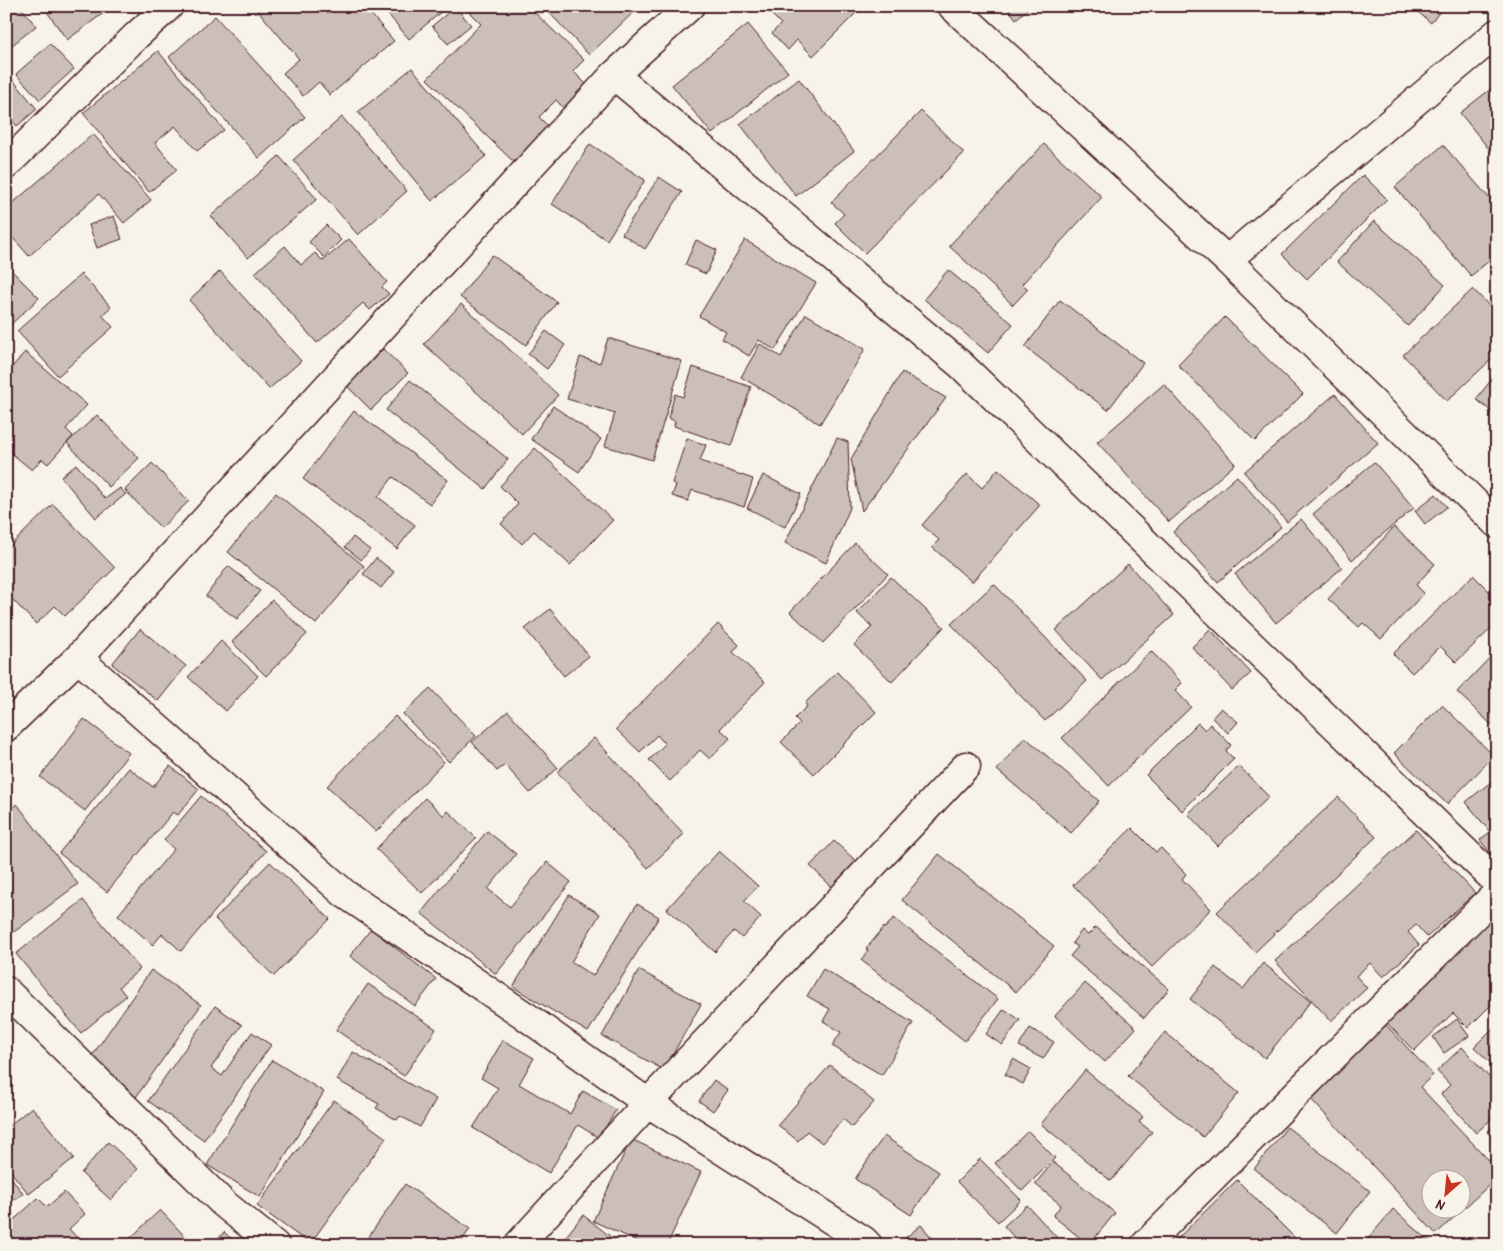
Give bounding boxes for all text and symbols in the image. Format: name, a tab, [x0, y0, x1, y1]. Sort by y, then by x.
north arrow	[1420, 1168, 1470, 1218]
text: N	[1432, 1196, 1448, 1216]

